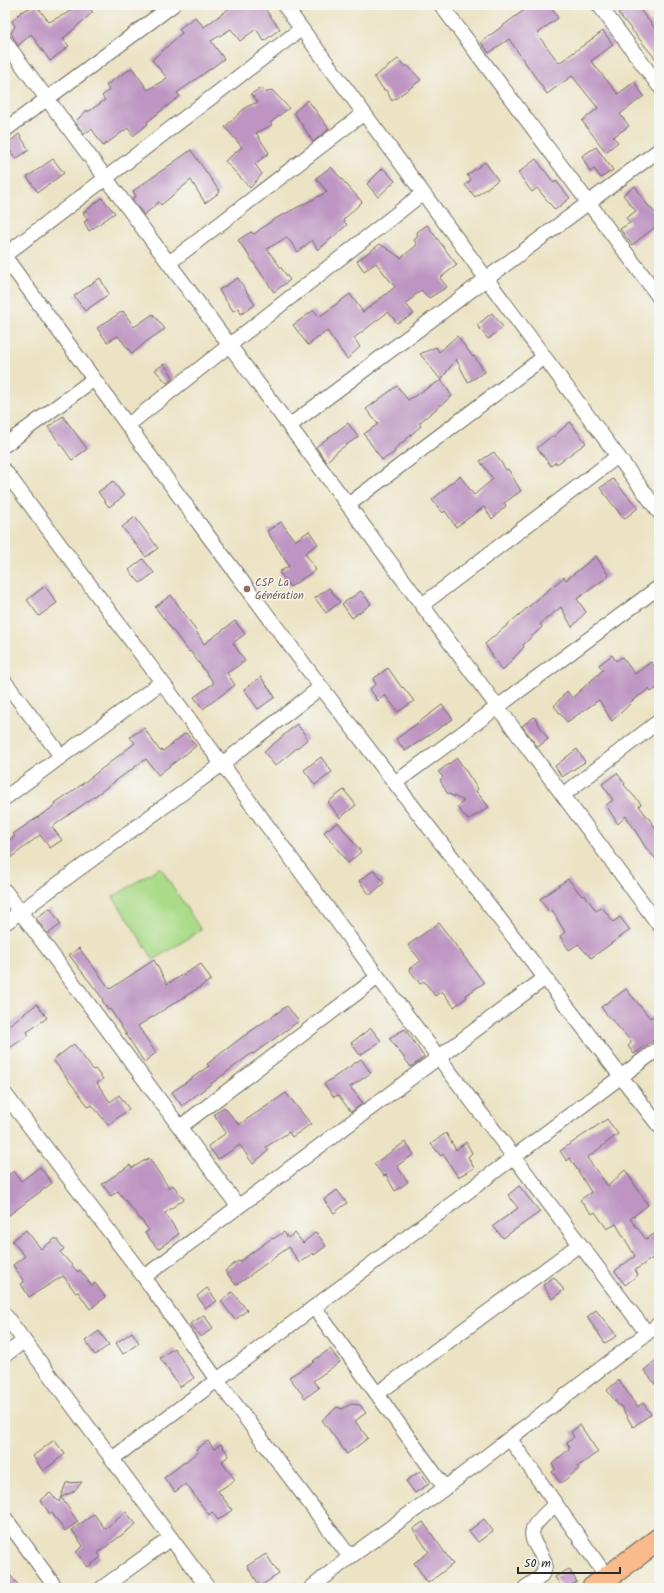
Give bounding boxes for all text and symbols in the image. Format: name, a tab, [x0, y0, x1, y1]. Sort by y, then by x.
place label: CSP La Génération	[255, 574, 304, 605]
marker: CSP La Génération	[242, 584, 252, 594]
scale bar	[518, 1549, 620, 1575]
text: 50 m	[524, 1554, 551, 1573]

